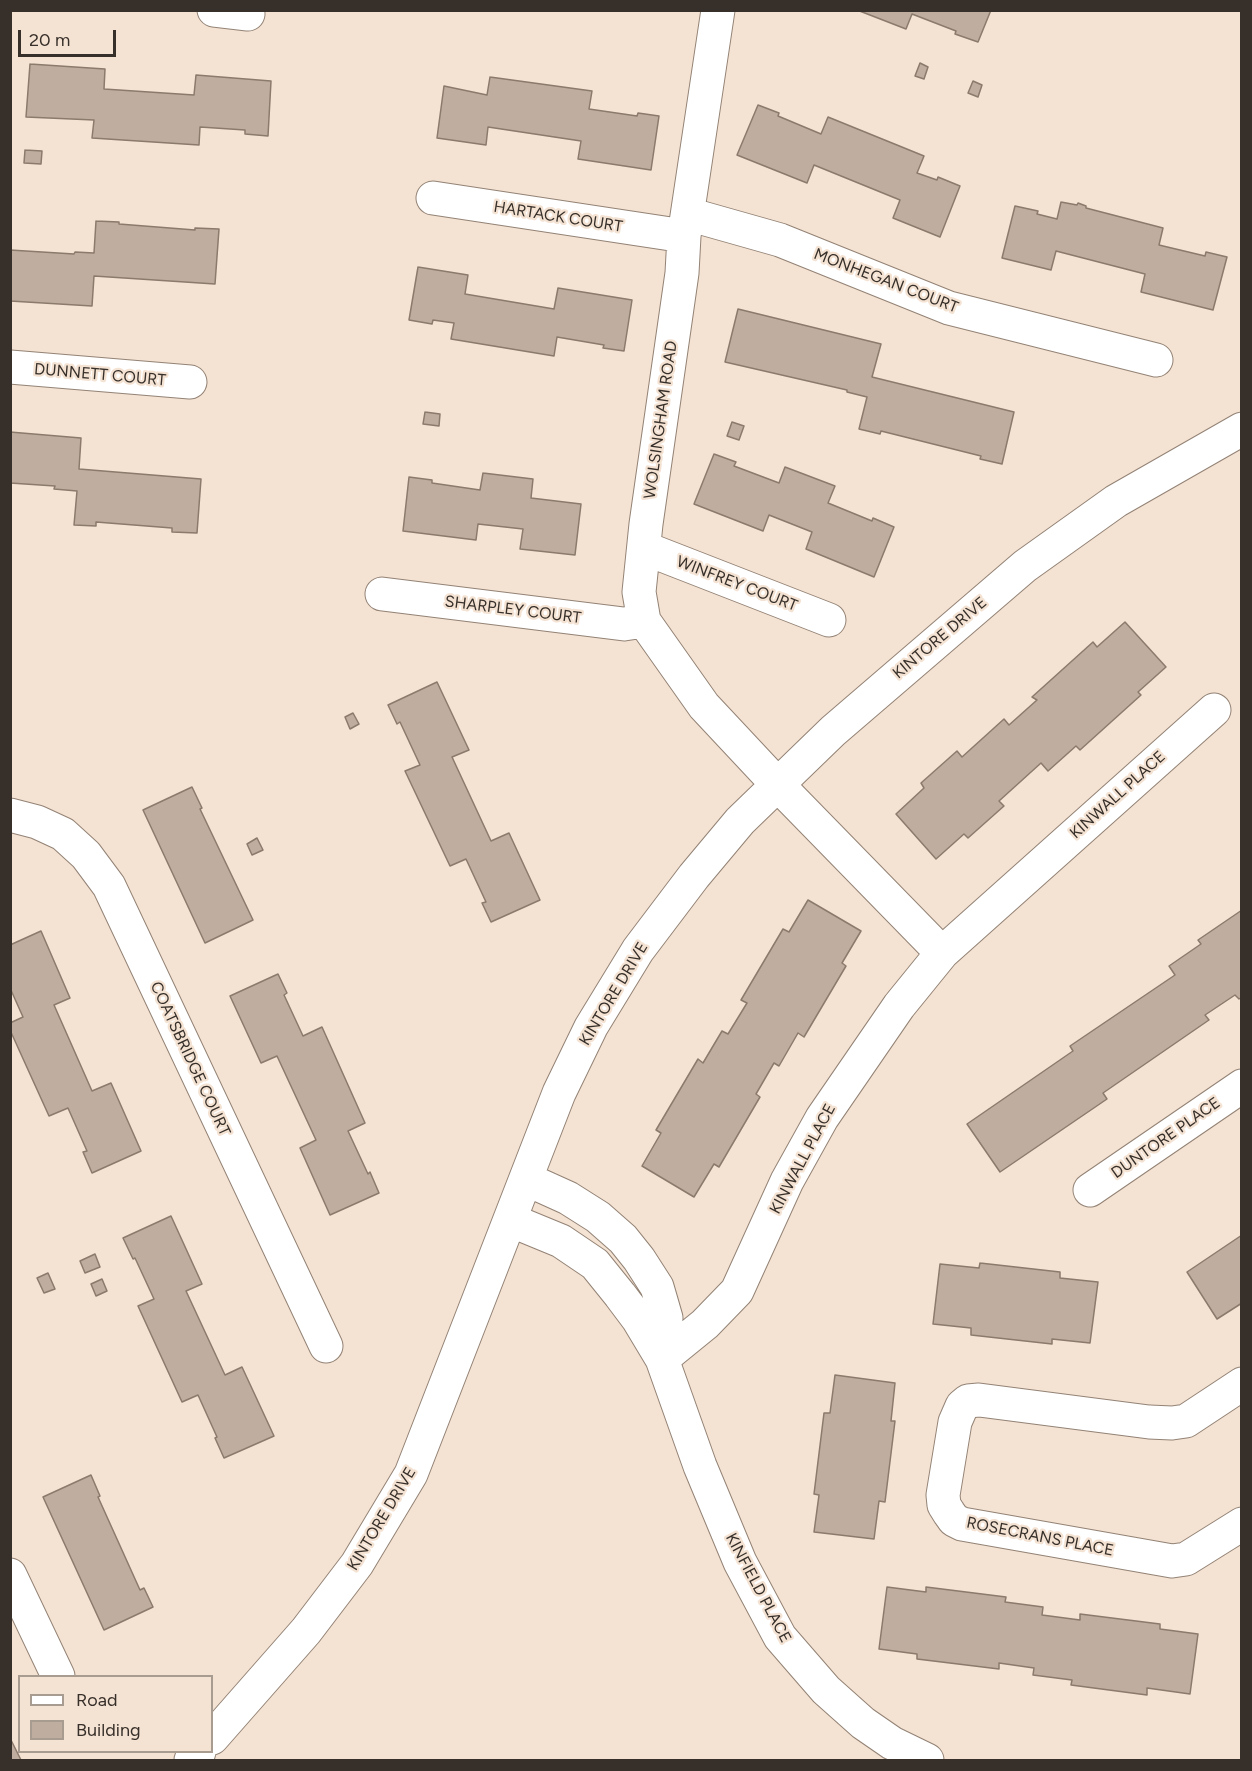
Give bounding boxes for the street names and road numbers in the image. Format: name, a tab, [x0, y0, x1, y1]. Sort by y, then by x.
street label: HARTACK COURT	[492, 197, 624, 237]
street label: MONHEGAN COURT	[811, 245, 961, 317]
street label: WOLSINGHAM ROAD	[640, 340, 682, 500]
street label: DUNNETT COURT	[33, 360, 167, 390]
street label: WINFREY COURT	[674, 552, 800, 616]
street label: SHARPLEY COURT	[444, 592, 582, 628]
street label: KINTORE DRIVE	[889, 593, 991, 683]
street label: KINWALL PLACE	[1066, 747, 1170, 843]
street label: KINTORE DRIVE	[576, 939, 652, 1049]
street label: COATSBRIDGE COURT	[146, 979, 234, 1139]
street label: DUNTORE PLACE	[1108, 1093, 1224, 1183]
street label: KINWALL PLACE	[766, 1101, 840, 1217]
street label: KINTORE DRIVE	[344, 1464, 420, 1574]
street label: ROSECRANS PLACE	[965, 1513, 1115, 1561]
street label: KINFIELD PLACE	[721, 1530, 795, 1646]

